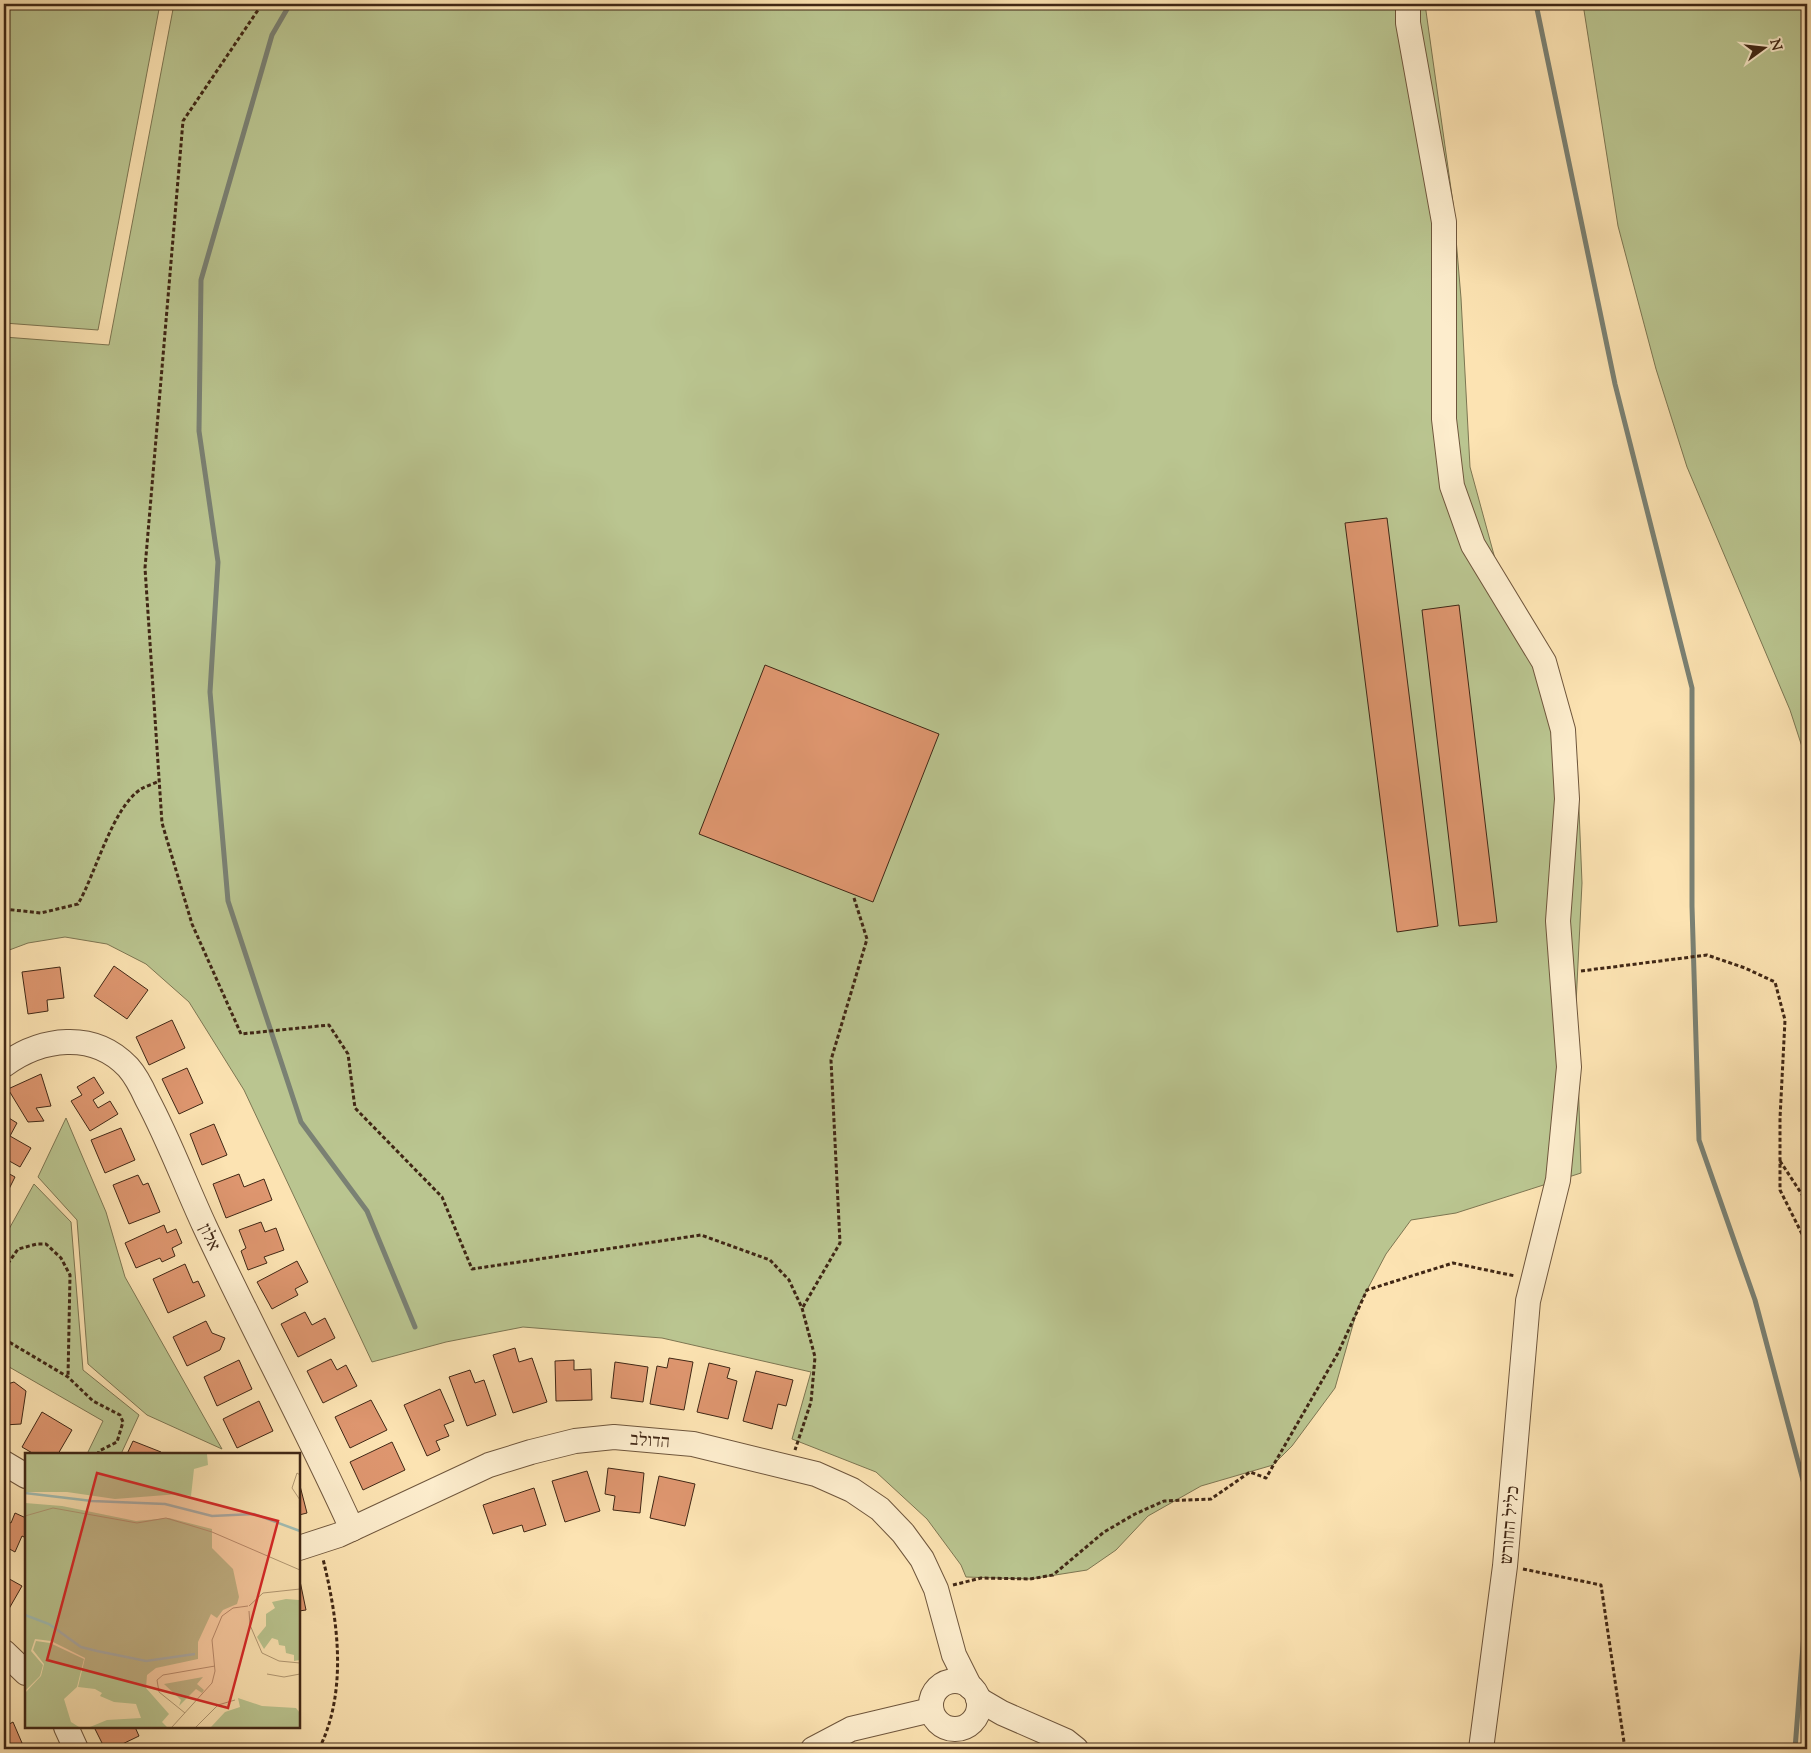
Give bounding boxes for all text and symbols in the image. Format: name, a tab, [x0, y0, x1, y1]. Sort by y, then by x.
north arrow	[1738, 22, 1788, 72]
text: N	[1764, 37, 1786, 53]
street label: אלון	[191, 1220, 226, 1256]
street label: הדולב	[629, 1428, 671, 1456]
inset map	[25, 1453, 300, 1728]
street label: כליל החורש	[1495, 1485, 1527, 1566]

